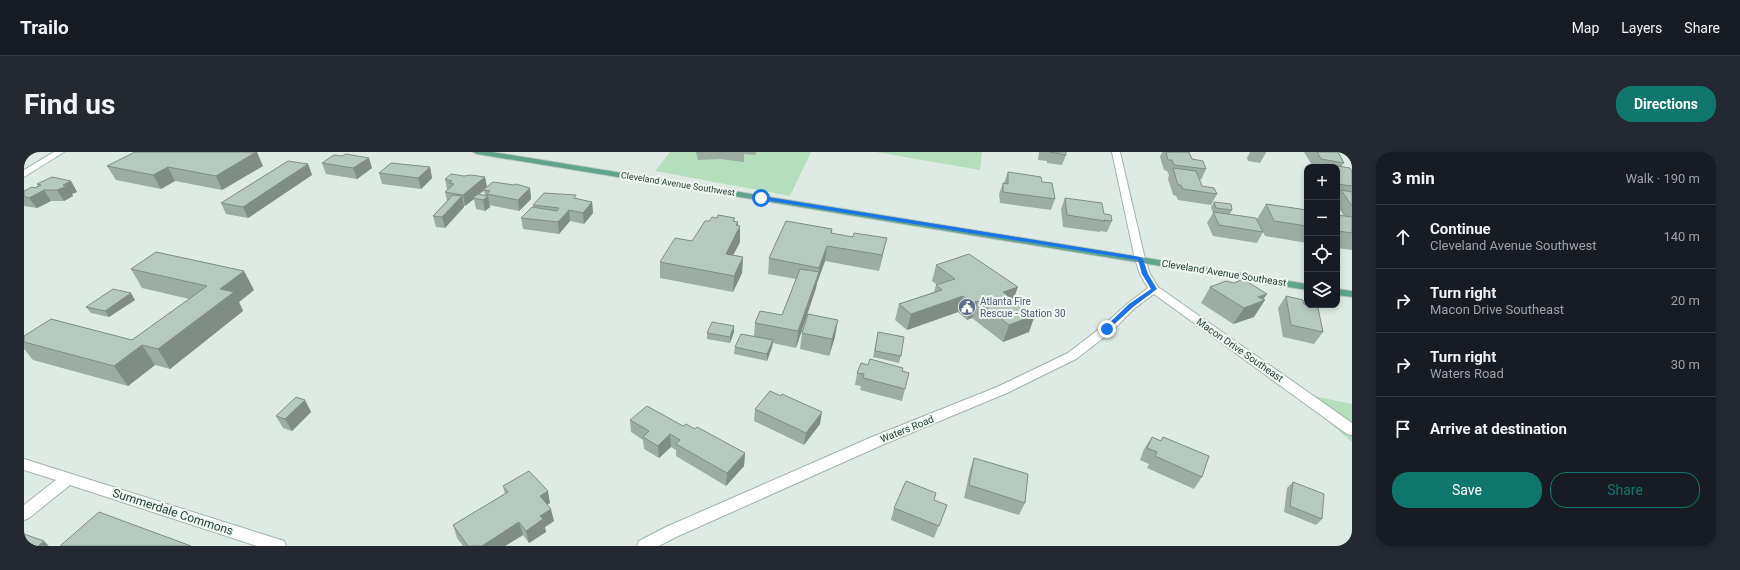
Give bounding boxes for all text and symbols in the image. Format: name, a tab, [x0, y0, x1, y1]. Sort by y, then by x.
text: Trailo	[20, 16, 69, 39]
text: Map	[1572, 20, 1599, 36]
text: Layers	[1621, 20, 1662, 36]
text: Share	[1684, 20, 1720, 36]
button: Directions	[1616, 86, 1716, 122]
text: Find us	[24, 88, 115, 121]
map controls	[1304, 164, 1340, 308]
button: +	[1304, 164, 1340, 200]
text: 3 min	[1392, 168, 1435, 188]
street label: Cleveland Avenue Southwest	[620, 170, 736, 198]
text: Walk · 190 m	[1625, 171, 1700, 186]
route start	[752, 189, 770, 207]
button: −	[1304, 200, 1340, 236]
text: Continue	[1430, 220, 1491, 238]
icon: ahead	[1392, 226, 1414, 248]
text: 140 m	[1663, 229, 1700, 244]
button: locate	[1304, 236, 1340, 272]
text: Cleveland Avenue Southwest	[1430, 238, 1597, 253]
street label: Cleveland Avenue Southeast	[1161, 258, 1287, 288]
button: layers	[1304, 272, 1340, 308]
text: Turn right	[1430, 284, 1496, 302]
icon: right	[1392, 290, 1414, 312]
text: 20 m	[1671, 293, 1700, 308]
place label: Atlanta Fire Rescue - Station 30	[980, 296, 1066, 319]
public building icon: Atlanta Fire Rescue - Station 30	[957, 297, 977, 317]
text: Macon Drive Southeast	[1430, 302, 1564, 317]
street label: Macon Drive Southeast	[1195, 316, 1285, 384]
route end	[1098, 320, 1116, 338]
text: Turn right	[1430, 348, 1496, 366]
icon: right	[1392, 354, 1414, 376]
text: 30 m	[1671, 357, 1700, 372]
text: Waters Road	[1430, 366, 1504, 381]
street label: Waters Road	[879, 413, 935, 445]
icon: arrive	[1392, 418, 1414, 440]
text: Arrive at destination	[1430, 420, 1567, 438]
button: Save	[1392, 472, 1542, 508]
button: Share	[1550, 472, 1700, 508]
street label: Summerdale Commons	[111, 486, 235, 538]

